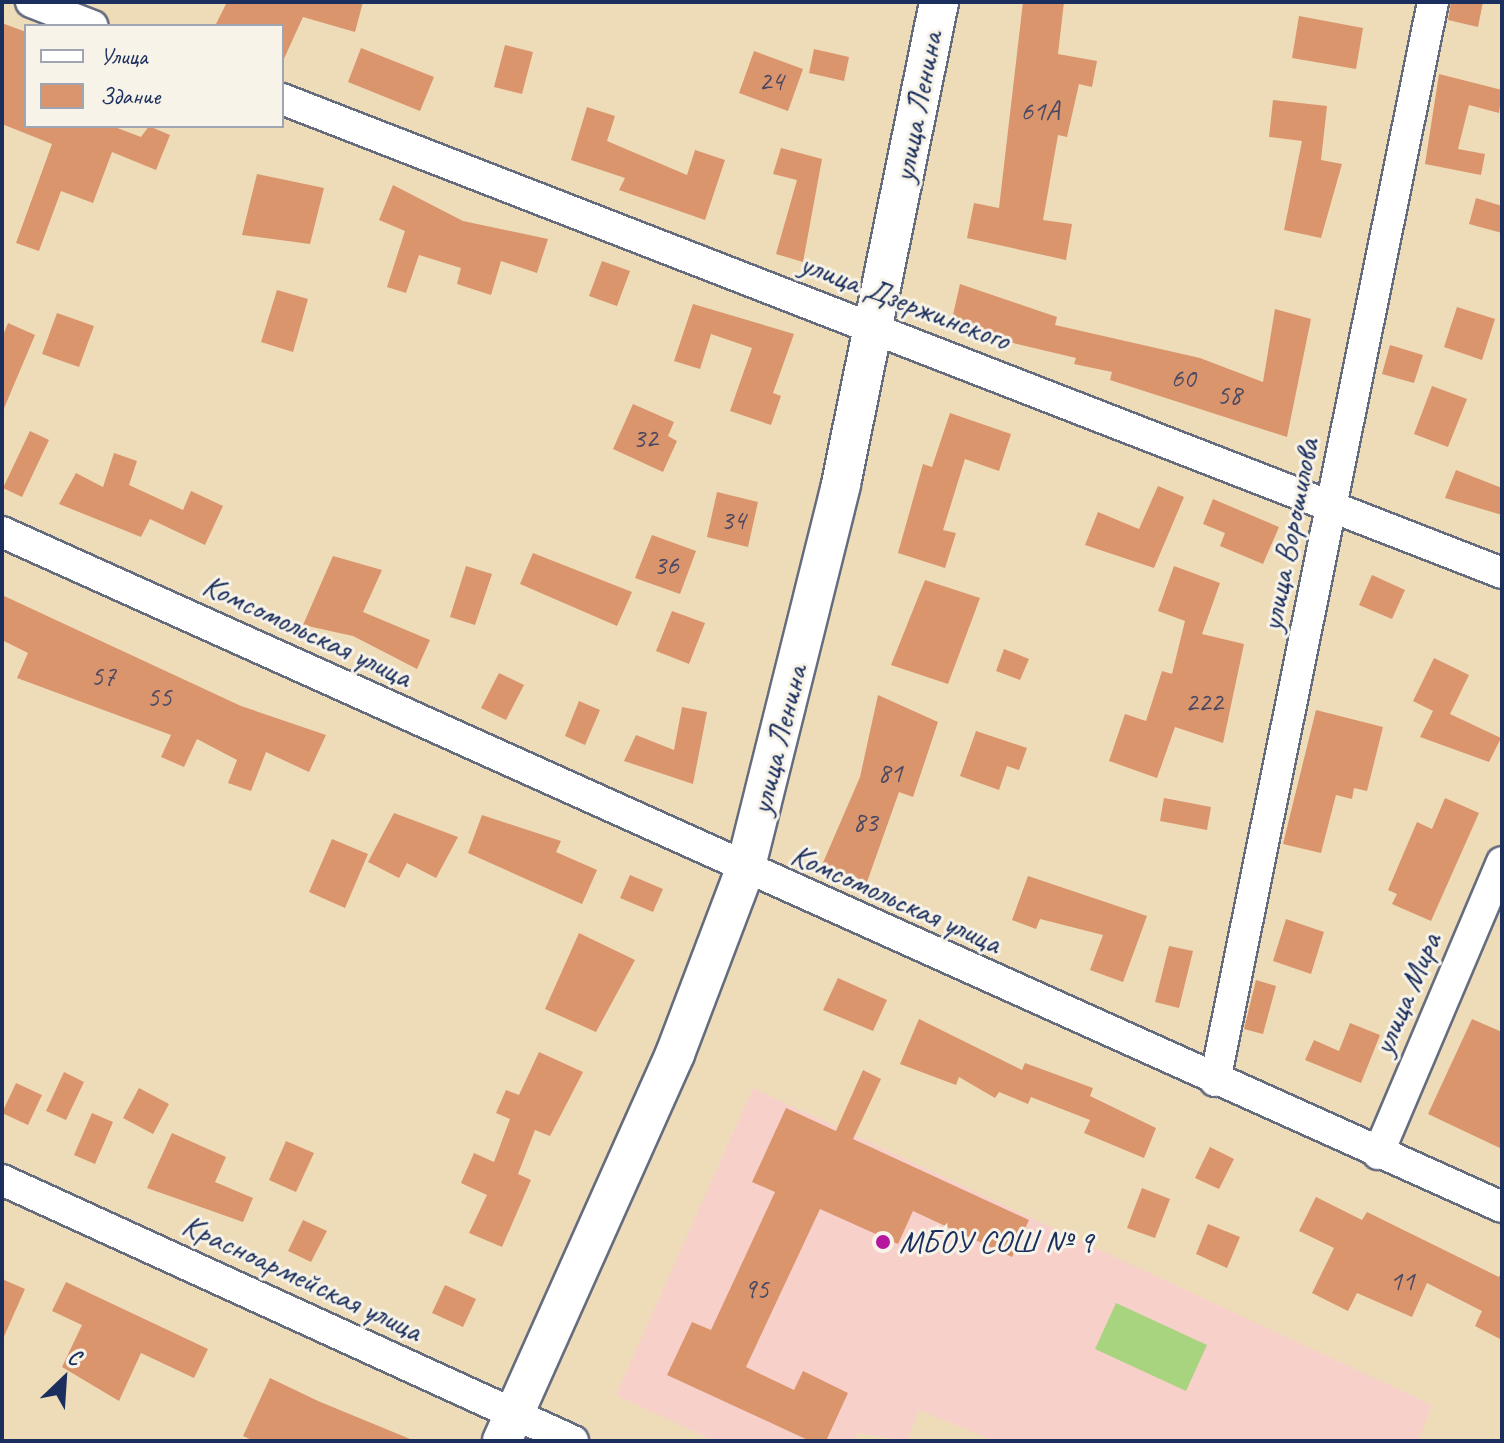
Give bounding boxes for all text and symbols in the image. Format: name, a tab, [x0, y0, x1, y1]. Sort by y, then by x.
legend	[24, 24, 284, 128]
street label: улица Ленина	[885, 29, 951, 185]
text: Улица	[100, 41, 148, 71]
house number: 24	[758, 64, 784, 98]
text: Здание	[100, 81, 160, 111]
house number: 61А	[1020, 94, 1060, 128]
street label: улица Дзержинского	[796, 245, 1014, 359]
house number: 60	[1170, 361, 1196, 395]
house number: 58	[1216, 378, 1242, 412]
house number: 32	[632, 421, 658, 455]
street label: улица Ворошилова	[1253, 436, 1327, 634]
house number: 34	[720, 503, 746, 537]
house number: 36	[653, 548, 679, 582]
street label: Комсомольская улица	[195, 565, 419, 697]
house number: 57	[90, 659, 116, 693]
street label: улица Ленина	[742, 662, 816, 818]
house number: 55	[146, 680, 172, 714]
house number: 222	[1185, 685, 1223, 719]
house number: 81	[877, 756, 903, 790]
house number: 83	[852, 805, 878, 839]
street label: Комсомольская улица	[784, 835, 1008, 963]
street label: улица Мира	[1364, 927, 1450, 1061]
street label: Красноармейская улица	[175, 1205, 429, 1351]
place label: МБОУ СОШ № 9	[899, 1223, 1093, 1261]
marker: МБОУ СОШ № 9	[874, 1233, 892, 1251]
house number: 11	[1389, 1264, 1415, 1298]
house number: 95	[743, 1272, 769, 1306]
north arrow	[24, 1339, 104, 1419]
text: С	[63, 1342, 85, 1372]

